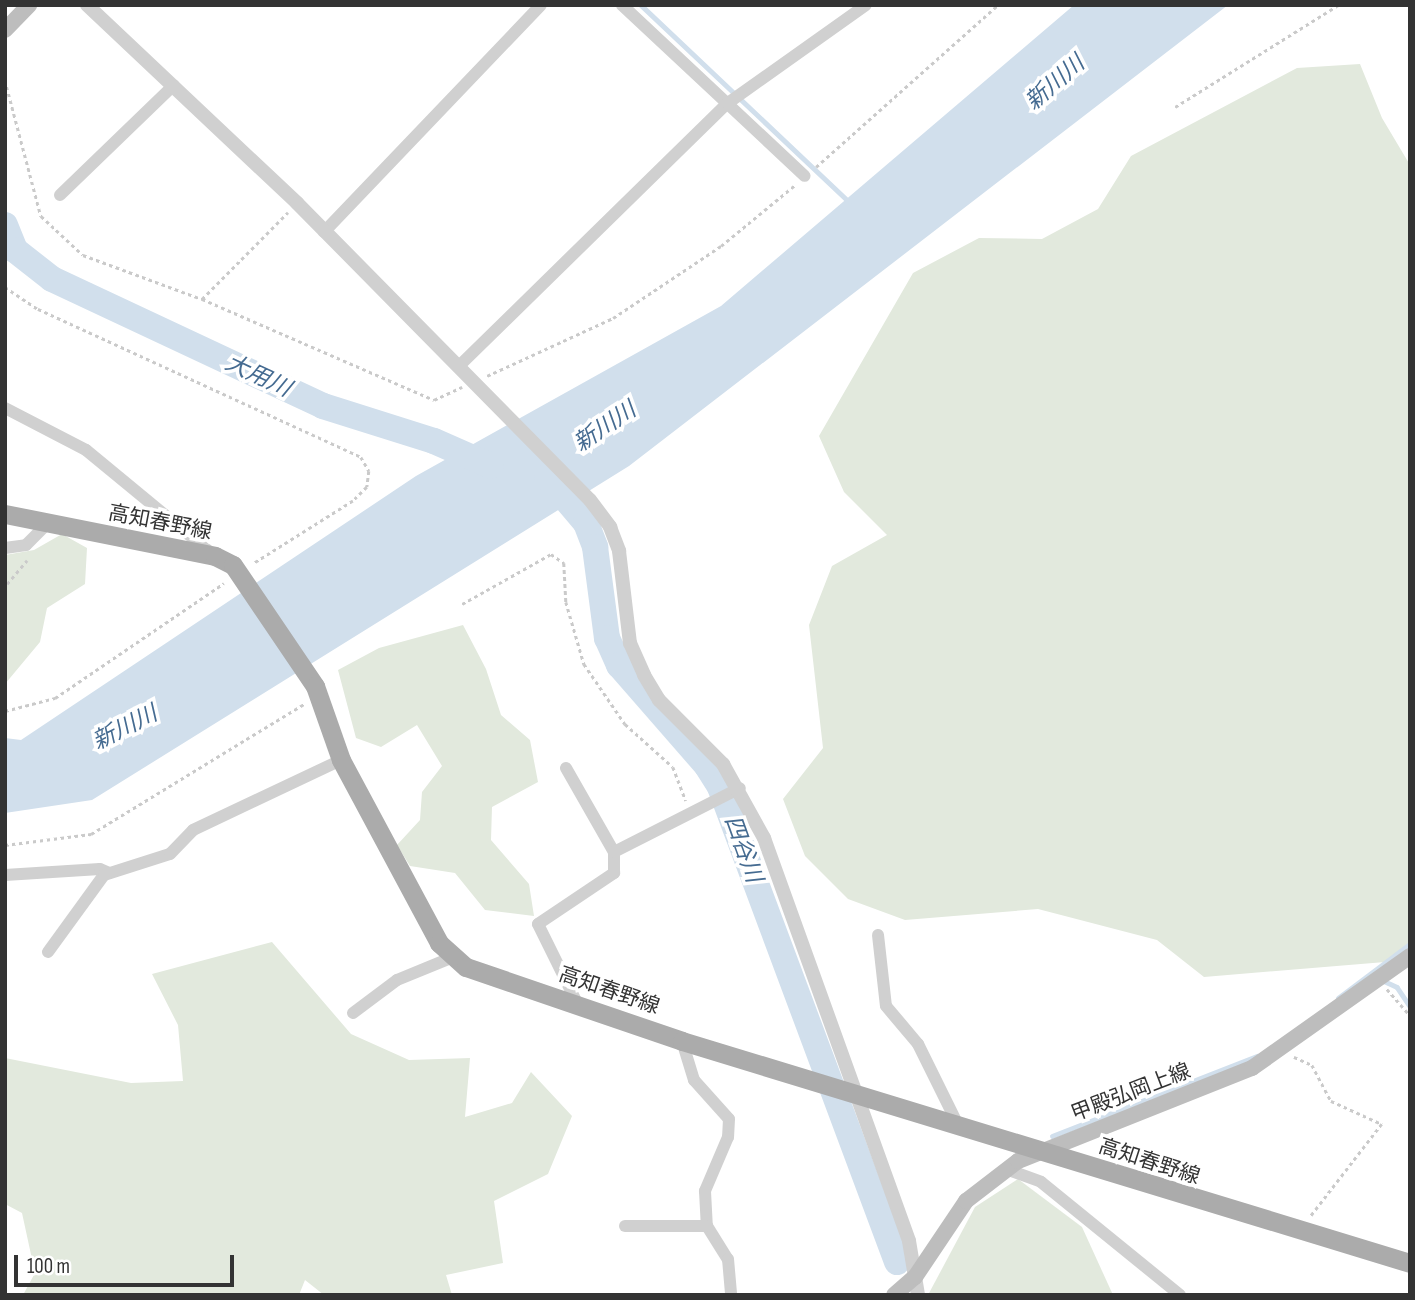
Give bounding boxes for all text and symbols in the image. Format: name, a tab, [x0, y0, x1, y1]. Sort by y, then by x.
water label: 新川川	[1020, 50, 1090, 116]
water label: 大用川	[221, 349, 295, 403]
water label: 新川川	[569, 396, 641, 458]
street label: 高知春野線	[106, 501, 214, 545]
water label: 新川川	[88, 700, 162, 756]
water label: 四谷川	[718, 812, 768, 886]
street label: 高知春野線	[555, 962, 663, 1020]
street label: 甲殿弘岡上線	[1068, 1059, 1194, 1127]
street label: 高知春野線	[1095, 1134, 1203, 1190]
scale bar	[18, 1240, 238, 1284]
text: 100 m	[27, 1254, 70, 1279]

